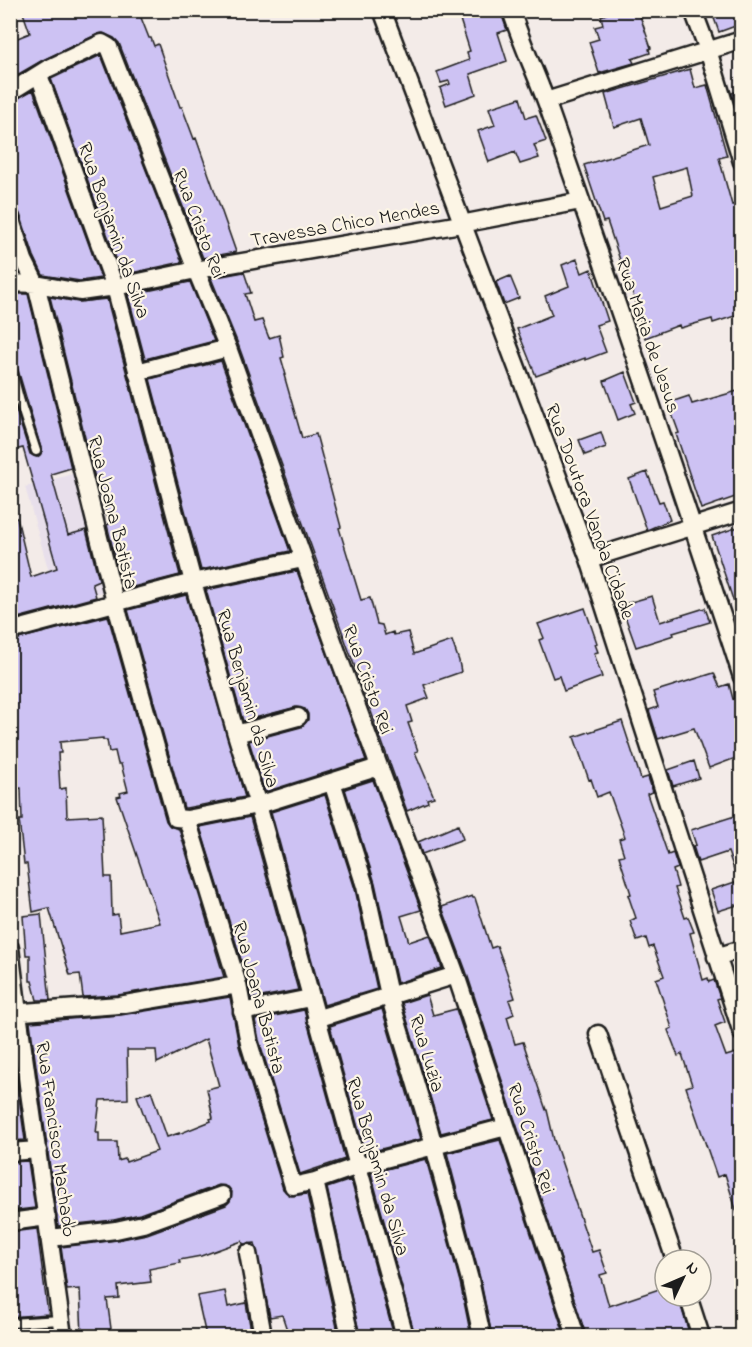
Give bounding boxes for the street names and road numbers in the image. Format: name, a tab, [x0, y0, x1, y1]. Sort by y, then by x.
street label: Rua Benjamin da Silva	[69, 139, 156, 323]
street label: Rua Cristo Rei	[164, 165, 232, 283]
street label: Travessa Chico Mendes	[249, 195, 442, 256]
street label: Rua Maria de Jesus	[606, 254, 687, 417]
street label: Rua Doutora Vanda Cidade	[536, 400, 641, 624]
street label: Rua Joana Batista	[78, 433, 145, 592]
street label: Rua Benjamin da Silva	[207, 606, 286, 791]
street label: Rua Cristo Rei	[333, 621, 400, 739]
street label: Rua Joana Batista	[223, 918, 292, 1077]
street label: Rua Luzia	[400, 1011, 451, 1096]
street label: Rua Francisco Machado	[26, 1040, 83, 1239]
street label: Rua Benjamin da Silva	[337, 1074, 416, 1259]
street label: Rua Cristo Rei	[498, 1080, 561, 1198]

